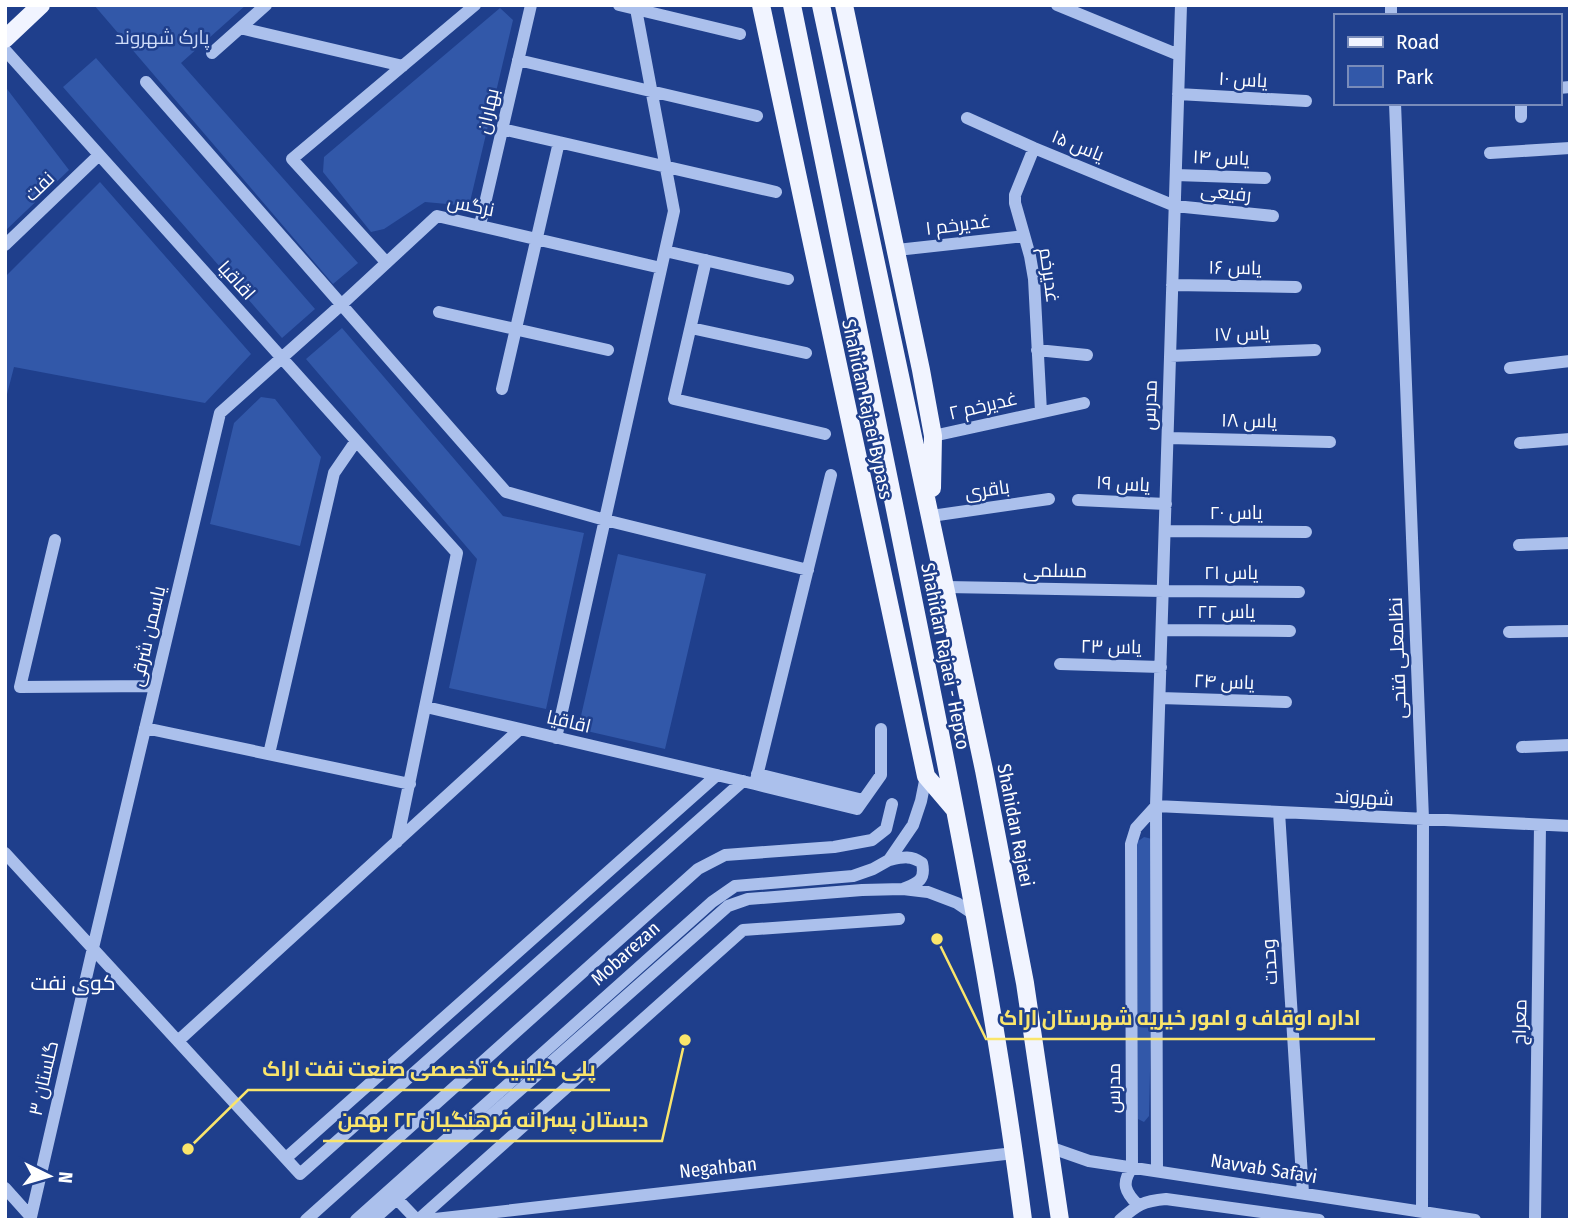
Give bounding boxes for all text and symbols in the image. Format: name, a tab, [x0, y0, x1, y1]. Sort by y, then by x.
legend	[1334, 14, 1561, 105]
park label: پارک شهروند	[115, 26, 209, 50]
text: Road	[1396, 29, 1440, 55]
text: Park	[1396, 64, 1434, 90]
street label: یاس ۱۰	[1218, 67, 1268, 92]
street label: بهاران	[471, 86, 504, 136]
street label: یاس ۱۵	[1048, 125, 1107, 166]
street label: یاس ۱۴	[1192, 145, 1250, 170]
street label: نفت	[20, 167, 59, 206]
street label: رفیعی	[1199, 178, 1253, 207]
street label: نرگس	[445, 190, 496, 221]
street label: غدیرخم ۱	[924, 209, 992, 242]
street label: غدیرخم	[1032, 246, 1065, 304]
street label: اقاقیا	[213, 256, 260, 305]
street label: یاس ۱۶	[1208, 256, 1262, 279]
street label: Shahidan Rajaei Bypass	[837, 317, 898, 501]
street label: یاس ۱۷	[1214, 321, 1270, 346]
street label: مدرس	[1137, 379, 1162, 431]
street label: غدیرخم ۲	[947, 386, 1020, 426]
street label: یاس ۱۸	[1221, 409, 1277, 432]
street label: یاس ۱۹	[1095, 471, 1150, 496]
street label: باقری	[963, 475, 1011, 504]
street label: یاس ۲۰	[1210, 501, 1262, 524]
street label: مسلمی	[1023, 558, 1087, 583]
street label: Shahidan Rajaei - Hepco	[916, 561, 975, 751]
street label: یاس ۲۱	[1204, 561, 1258, 584]
street label: یاسمن شرقی	[125, 584, 170, 689]
street label: نظامعلی فتحی	[1384, 597, 1411, 719]
street label: یاس ۲۲	[1197, 600, 1255, 623]
street label: یاس ۲۳	[1080, 634, 1142, 659]
street label: یاس ۲۴	[1193, 669, 1255, 694]
street label: اقاقیا	[544, 705, 593, 738]
street label: Shahidan Rajaei	[992, 762, 1039, 889]
street label: شهروند	[1334, 784, 1394, 811]
street label: Mobarezan	[586, 916, 665, 990]
street label: وحدت	[1256, 938, 1283, 986]
district label: کوی نفت	[30, 970, 116, 996]
callout: اداره اوقاف و امور خیریه شهرستان اراک	[986, 997, 1375, 1039]
street label: معراج	[1508, 999, 1533, 1045]
text: اداره اوقاف و امور خیریه شهرستان اراک	[999, 1005, 1361, 1031]
street label: گلستان ۳	[24, 1038, 63, 1118]
callout: پلی کلینیک تخصصی صنعت نفت اراک	[248, 1048, 610, 1090]
text: پلی کلینیک تخصصی صنعت نفت اراک	[262, 1056, 596, 1084]
street label: مدرس	[1102, 1063, 1125, 1113]
callout: دبستان پسرانه فرهنگیان ۲۲ بهمن	[323, 1099, 662, 1141]
text: دبستان پسرانه فرهنگیان ۲۲ بهمن	[338, 1107, 648, 1135]
north arrow	[14, 1141, 84, 1211]
street label: Navvab Safavi	[1209, 1149, 1319, 1188]
street label: Negahban	[678, 1152, 758, 1183]
text: N	[53, 1171, 77, 1184]

